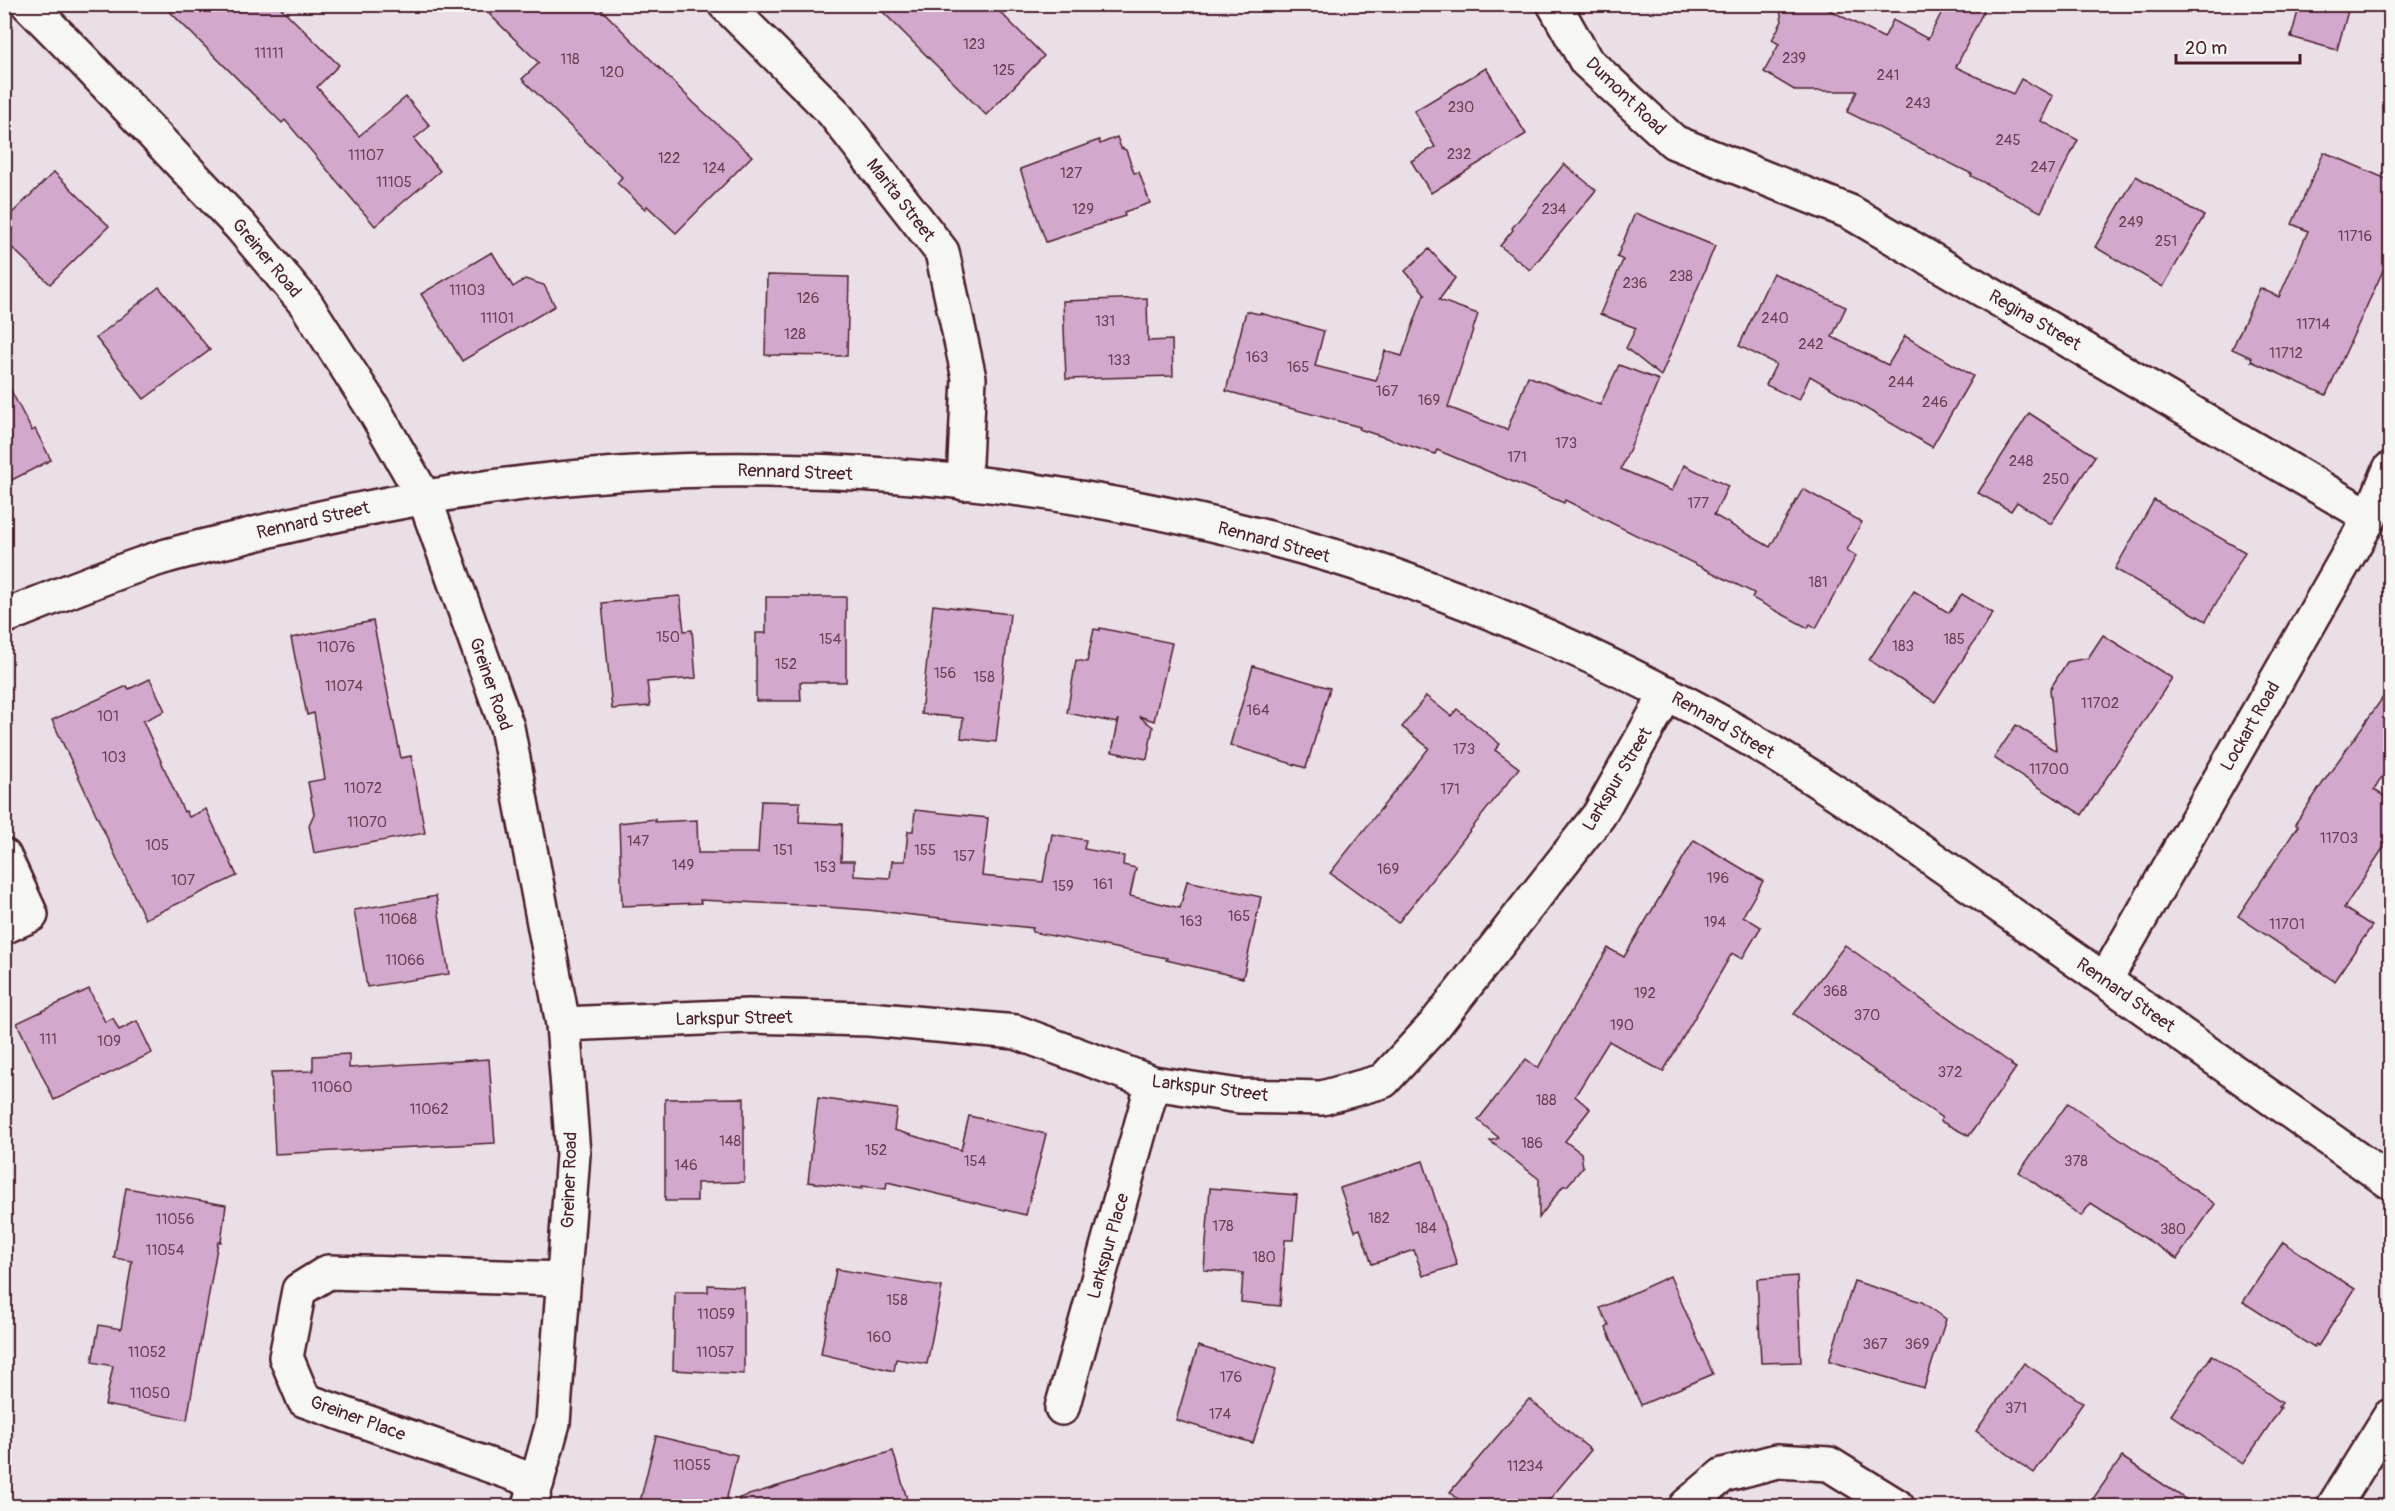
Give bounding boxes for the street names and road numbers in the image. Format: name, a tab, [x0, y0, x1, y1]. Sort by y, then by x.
street label: Dumont Road	[1580, 52, 1671, 141]
street label: Marita Street	[861, 154, 941, 247]
street label: Greiner Road	[227, 214, 306, 303]
street label: Regina Street	[1985, 285, 2086, 356]
street label: Rennard Street	[737, 459, 854, 486]
street label: Rennard Street	[254, 496, 373, 545]
street label: Rennard Street	[1215, 516, 1333, 569]
street label: Greiner Road	[464, 635, 517, 734]
street label: Lockart Road	[2216, 677, 2285, 775]
street label: Rennard Street	[1667, 687, 1779, 765]
street label: Larkspur Street	[1577, 722, 1658, 835]
street label: Rennard Street	[2072, 953, 2180, 1038]
street label: Larkspur Street	[675, 1006, 794, 1031]
street label: Larkspur Street	[1150, 1070, 1270, 1107]
street label: Greiner Road	[556, 1131, 583, 1229]
street label: Larkspur Place	[1082, 1190, 1135, 1302]
street label: Greiner Place	[307, 1391, 409, 1446]

